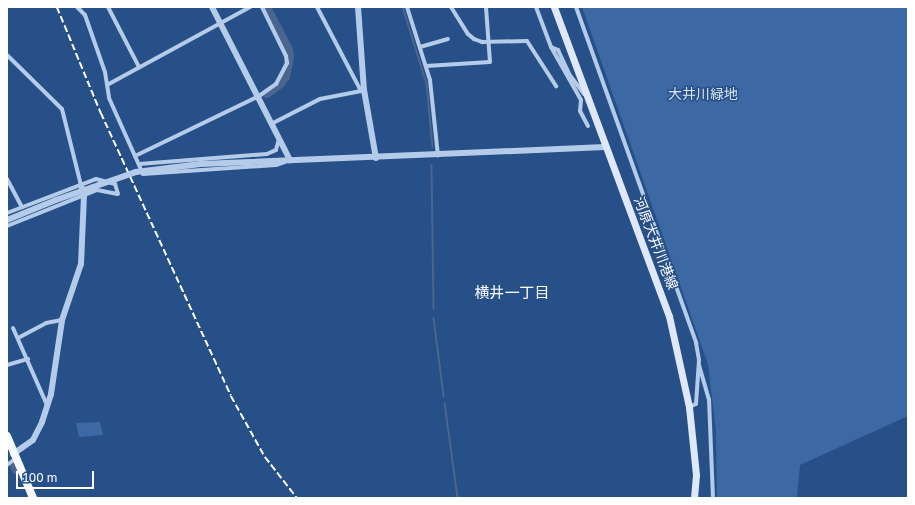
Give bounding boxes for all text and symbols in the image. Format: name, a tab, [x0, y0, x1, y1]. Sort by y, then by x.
park label: 大井川緑地	[668, 86, 738, 102]
street label: 河原大井川港線	[631, 194, 681, 292]
district label: 横井一丁目	[475, 284, 549, 302]
scale bar	[18, 463, 96, 489]
text: 100 m	[23, 470, 57, 485]

